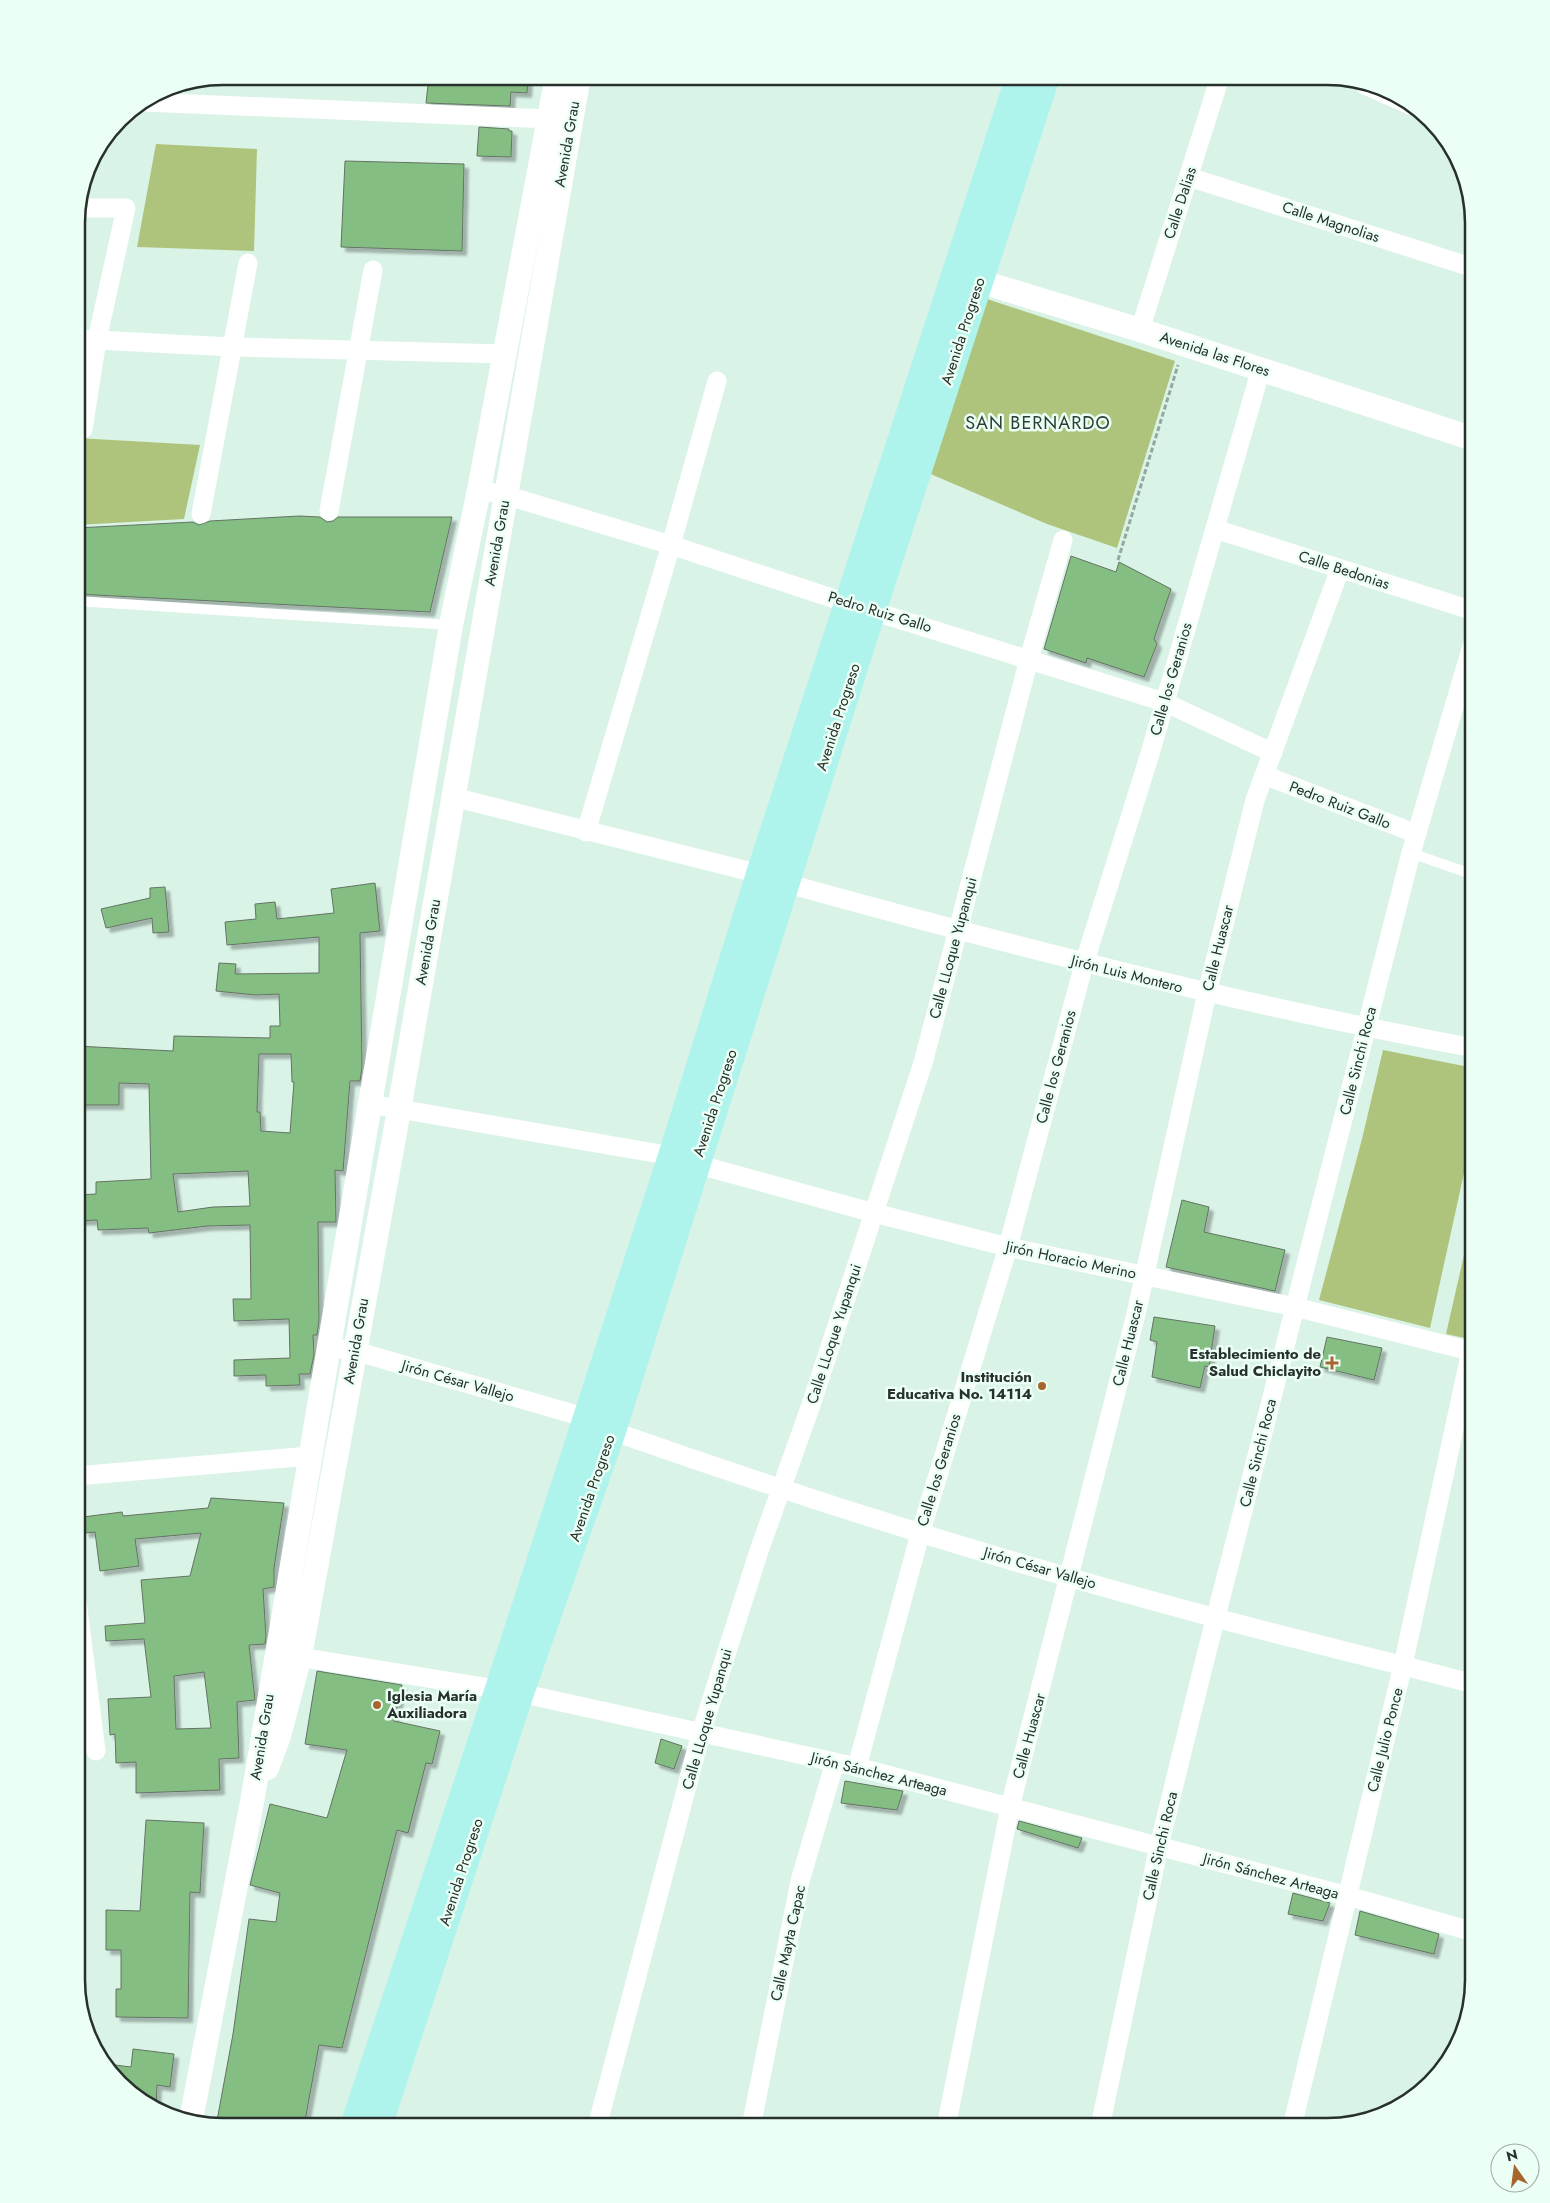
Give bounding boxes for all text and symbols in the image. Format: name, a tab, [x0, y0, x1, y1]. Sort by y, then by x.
street label: Avenida Grau	[549, 99, 585, 189]
street label: Calle Dalias	[1158, 164, 1202, 242]
street label: Calle Magnolias	[1279, 196, 1383, 248]
street label: Avenida Progreso	[935, 274, 991, 388]
street label: Avenida las Flores	[1157, 326, 1273, 382]
district label: SAN BERNARDO	[965, 410, 1111, 436]
street label: Avenida Grau	[479, 498, 515, 588]
street label: Calle Bedonias	[1296, 545, 1392, 595]
street label: Pedro Ruiz Gallo	[826, 586, 934, 638]
street label: Calle los Geranios	[1144, 620, 1198, 738]
street label: Avenida Progreso	[810, 660, 866, 774]
street label: Pedro Ruiz Gallo	[1286, 776, 1394, 834]
street label: Calle LLoque Yupanqui	[923, 875, 983, 1021]
street label: Avenida Grau	[410, 897, 446, 987]
street label: Calle Huascar	[1197, 902, 1240, 993]
street label: Jirón Luis Montero	[1067, 949, 1185, 999]
street label: Calle Sinchi Roca	[1334, 1004, 1382, 1118]
street label: Calle los Geranios	[1030, 1008, 1082, 1126]
street label: Avenida Progreso	[687, 1046, 743, 1160]
street label: Jirón Horacio Merino	[1002, 1235, 1138, 1285]
street label: Calle LLoque Yupanqui	[801, 1261, 867, 1407]
street label: Avenida Grau	[338, 1296, 374, 1386]
street label: Calle Huascar	[1107, 1297, 1150, 1388]
place label: Establecimiento de Salud Chiclayito	[1189, 1343, 1321, 1382]
street label: Jirón César Vallejo	[397, 1354, 517, 1408]
marker: Establecimiento de Salud Chiclayito	[1325, 1356, 1339, 1370]
place label: Institución Educativa No. 14114	[887, 1366, 1032, 1405]
marker: Institución Educativa No. 14114	[1036, 1380, 1048, 1392]
street label: Calle Sinchi Roca	[1234, 1396, 1282, 1510]
street label: Calle los Geranios	[911, 1411, 967, 1529]
street label: Avenida Progreso	[563, 1432, 621, 1544]
street label: Jirón César Vallejo	[979, 1541, 1099, 1595]
street label: Calle LLoque Yupanqui	[676, 1646, 738, 1792]
place label: Iglesia María Auxiliadora	[386, 1685, 477, 1724]
street label: Calle Julio Ponce	[1361, 1685, 1409, 1795]
street label: Calle Huascar	[1007, 1690, 1051, 1781]
street label: Avenida Grau	[244, 1692, 280, 1782]
marker: Iglesia María Auxiliadora	[371, 1699, 383, 1711]
street label: Jirón Sánchez Arteaga	[807, 1746, 949, 1802]
street label: Calle Sinchi Roca	[1137, 1789, 1183, 1903]
street label: Avenida Progreso	[433, 1815, 489, 1929]
street label: Jirón Sánchez Arteaga	[1199, 1847, 1341, 1905]
street label: Calle Mayta Capac	[765, 1883, 811, 2003]
north arrow	[1490, 2143, 1540, 2193]
text: N	[1504, 2144, 1520, 2166]

